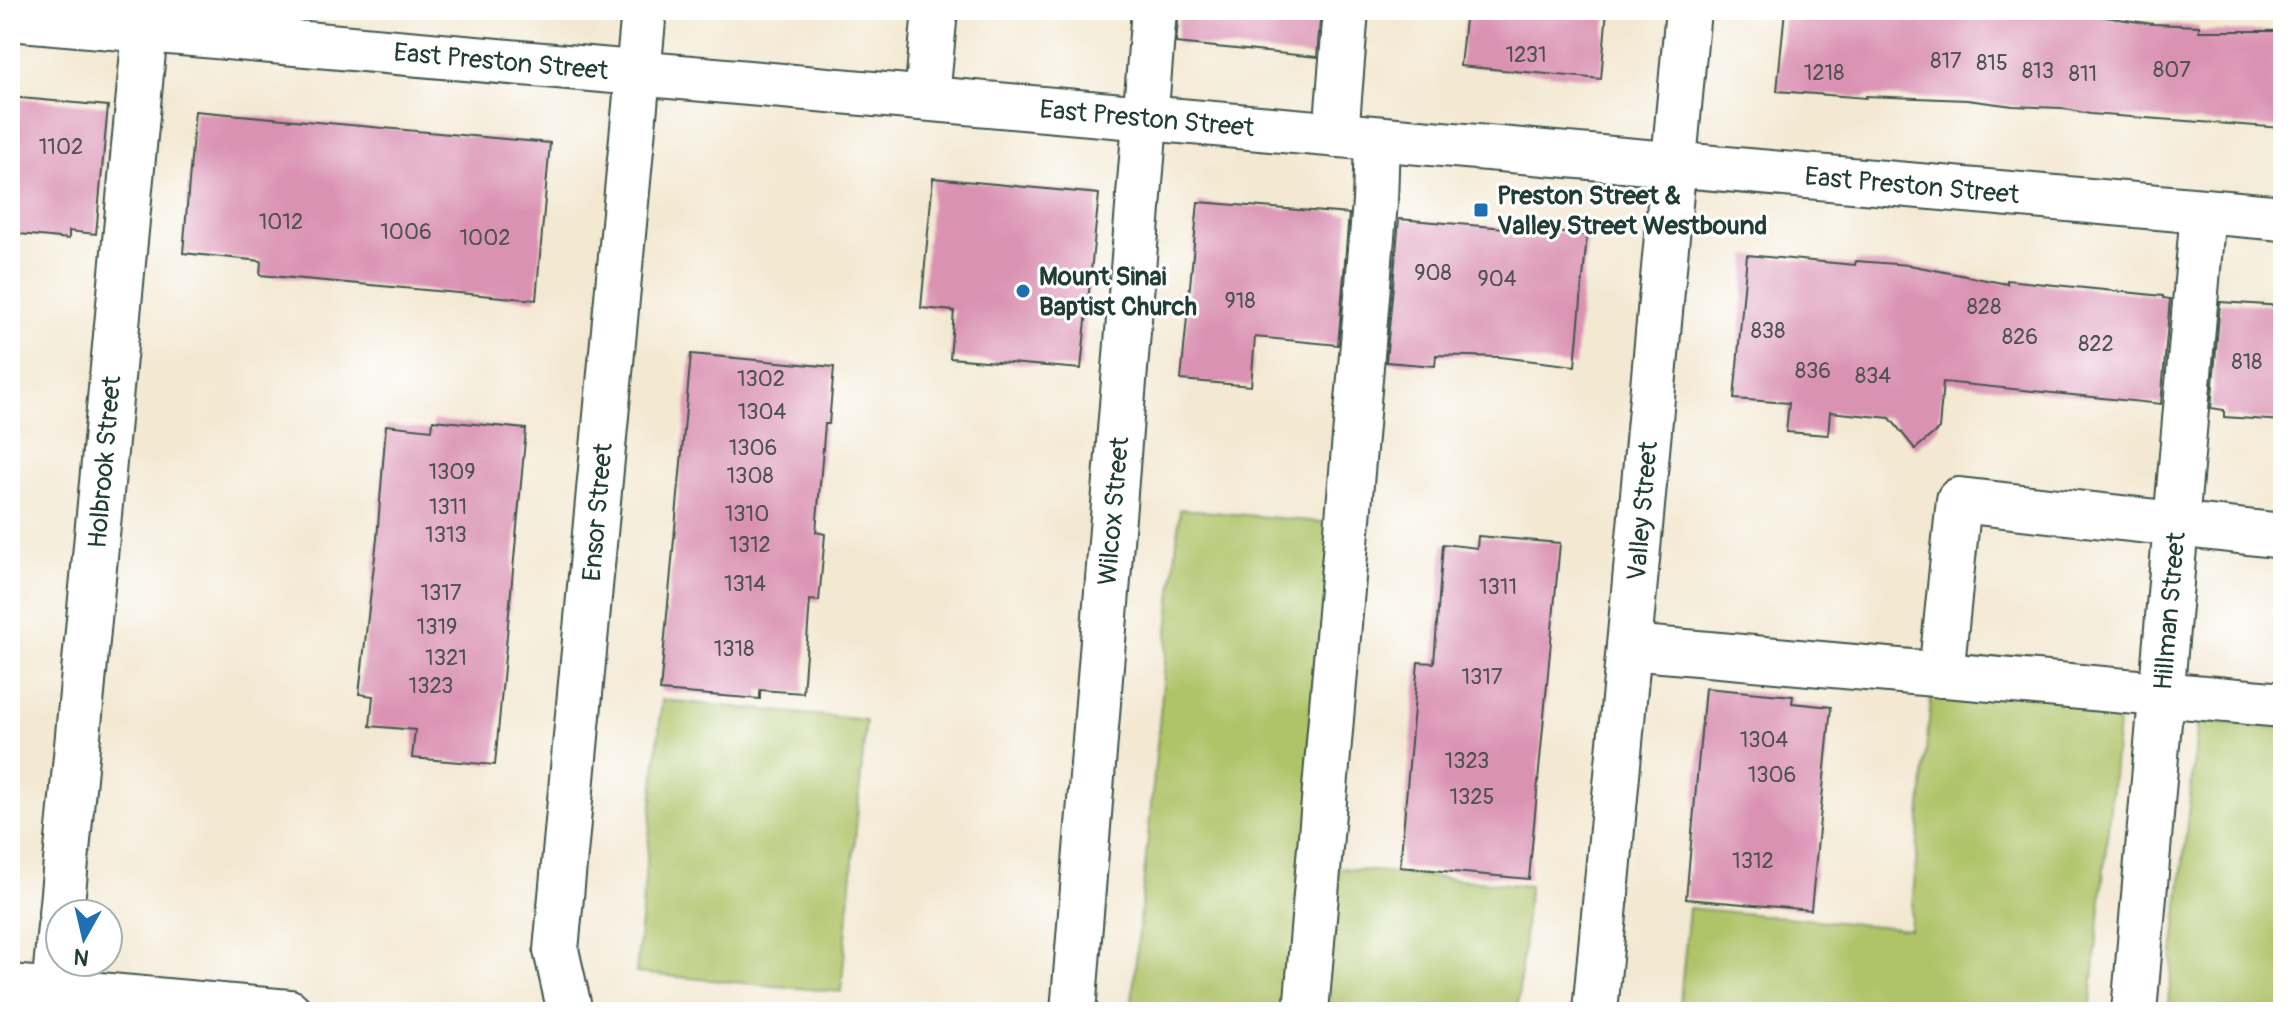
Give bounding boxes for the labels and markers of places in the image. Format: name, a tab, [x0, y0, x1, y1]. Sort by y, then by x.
place label: Preston Street & Valley Street Westbound	[1497, 180, 1767, 242]
marker: Preston Street & Valley Street Westbound	[1472, 201, 1490, 219]
place label: Mount Sinai Baptist Church	[1039, 261, 1197, 323]
marker: Mount Sinai Baptist Church	[1014, 282, 1032, 300]

